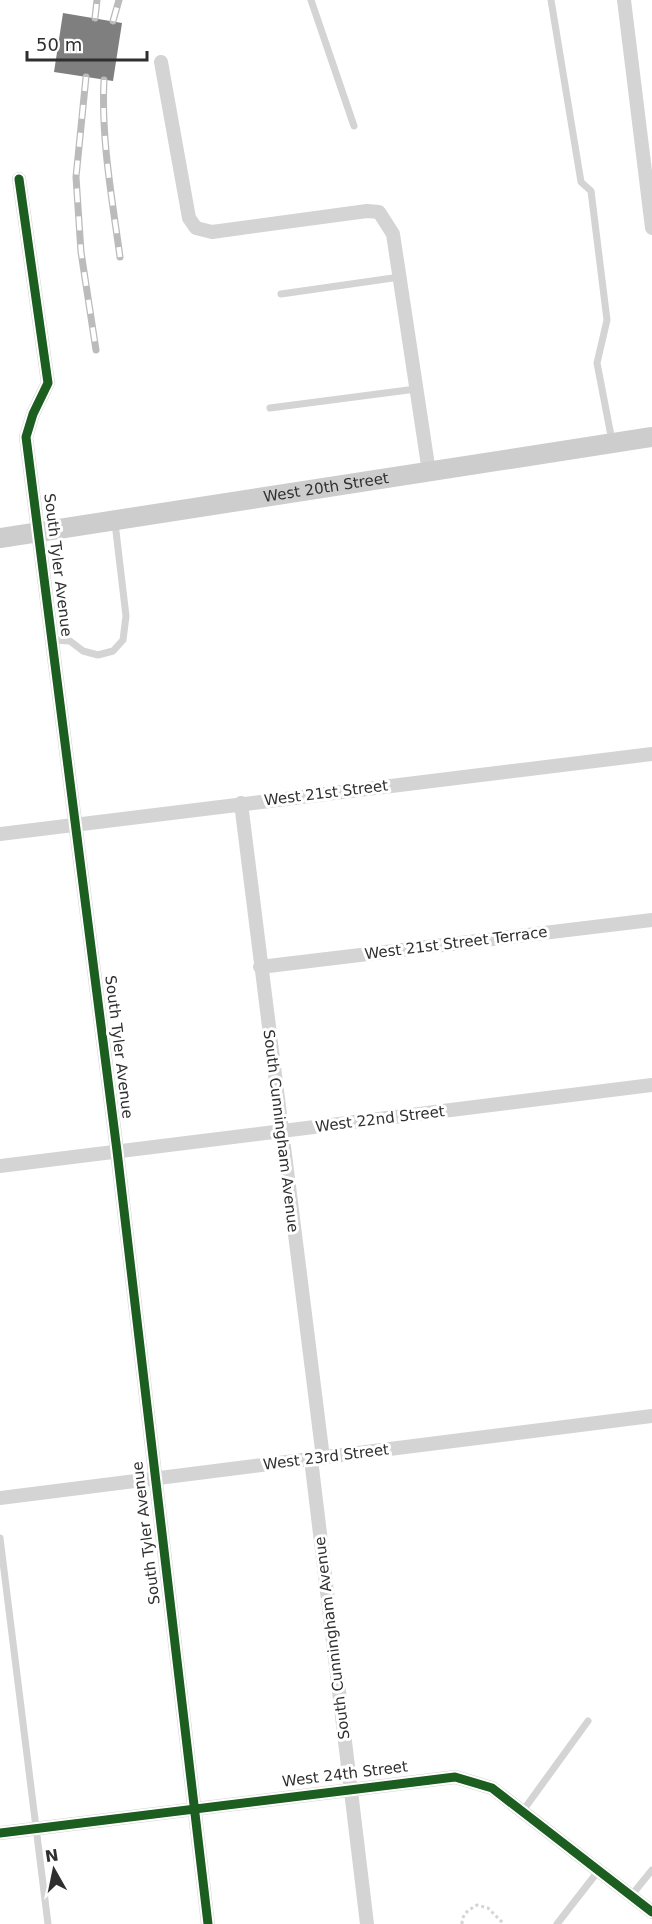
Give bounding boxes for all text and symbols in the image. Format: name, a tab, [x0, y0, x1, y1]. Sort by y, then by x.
scale bar	[27, 24, 147, 62]
text: 50 m	[36, 34, 82, 55]
street label: West 20th Street	[262, 469, 390, 506]
street label: South Tyler Avenue	[40, 492, 76, 638]
street label: West 21st Street	[263, 776, 389, 810]
street label: West 21st Street Terrace	[364, 923, 548, 963]
street label: South Tyler Avenue	[101, 974, 137, 1120]
street label: South Cunningham Avenue	[260, 1028, 302, 1234]
street label: West 22nd Street	[314, 1102, 446, 1136]
street label: West 23rd Street	[262, 1440, 390, 1474]
street label: South Tyler Avenue	[128, 1460, 164, 1606]
street label: South Cunningham Avenue	[311, 1535, 353, 1741]
street label: West 24th Street	[281, 1757, 409, 1791]
north arrow	[24, 1840, 84, 1900]
text: N	[44, 1845, 60, 1866]

